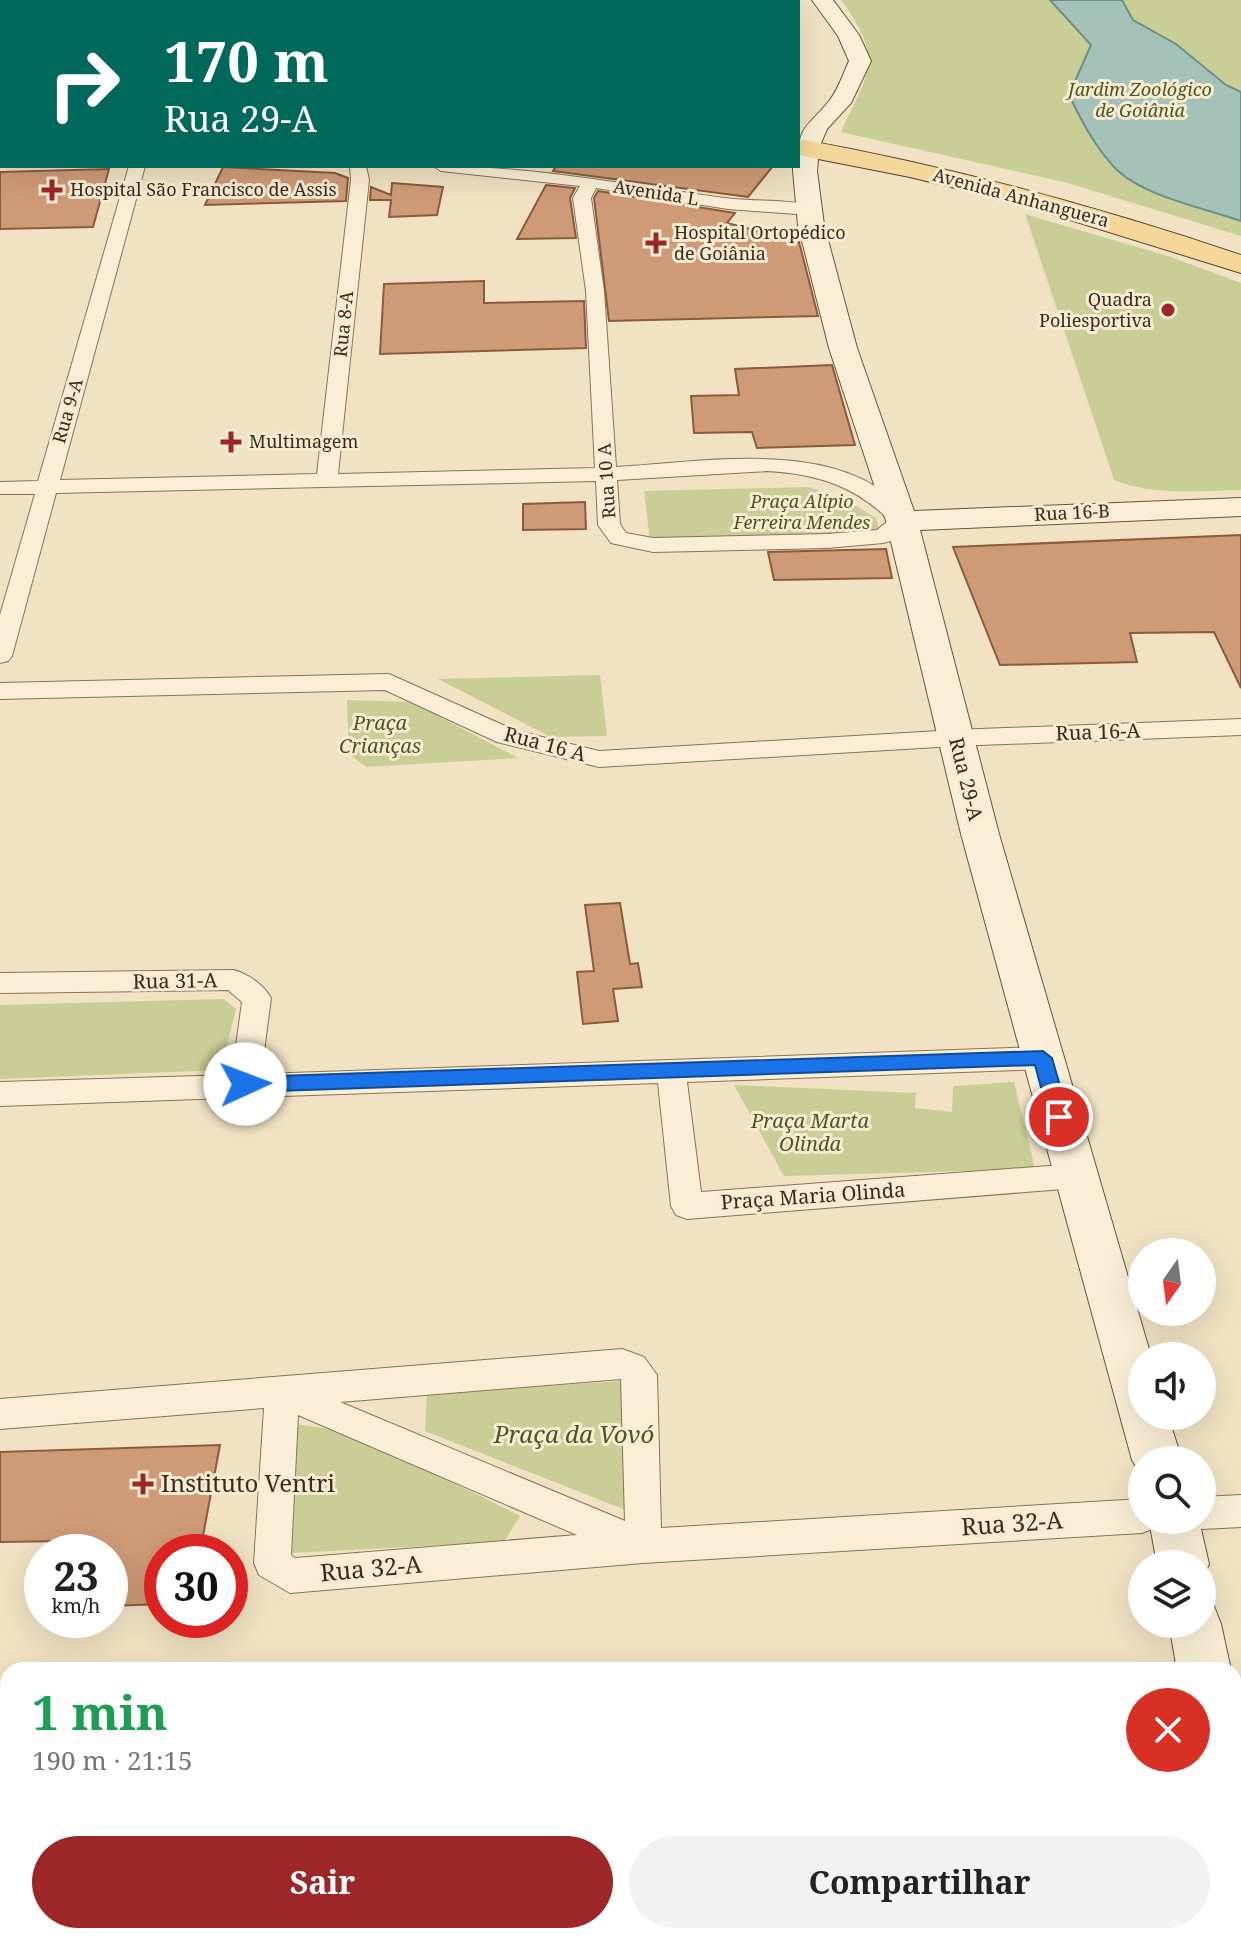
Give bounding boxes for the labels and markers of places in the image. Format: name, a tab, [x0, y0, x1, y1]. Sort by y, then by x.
place label: Hospital São Francisco de Assis	[70, 177, 337, 201]
marker: Hospital São Francisco de Assis	[41, 179, 63, 201]
place label: Hospital Ortopédico de Goiânia	[674, 220, 846, 265]
marker: Hospital Ortopédico de Goiânia	[645, 232, 667, 254]
place label: Quadra Poliesportiva	[1039, 287, 1152, 332]
marker: Quadra Poliesportiva	[1159, 301, 1177, 319]
place label: Multimagem	[249, 429, 358, 453]
marker: Multimagem	[220, 431, 242, 453]
pin	[1025, 1083, 1093, 1151]
place label: Instituto Ventri	[161, 1466, 335, 1499]
marker: Instituto Ventri	[132, 1473, 154, 1495]

